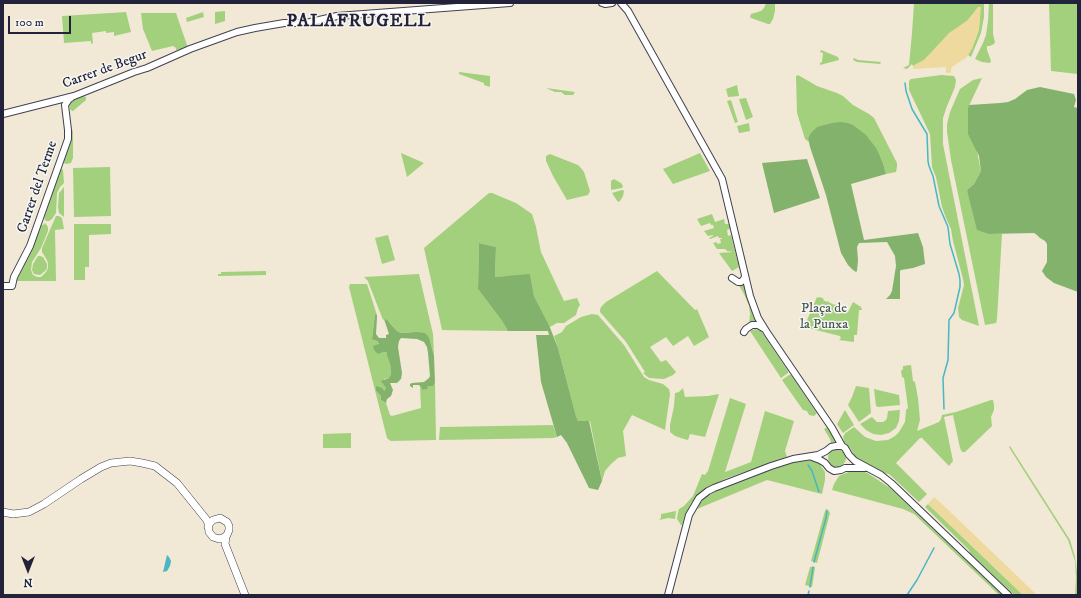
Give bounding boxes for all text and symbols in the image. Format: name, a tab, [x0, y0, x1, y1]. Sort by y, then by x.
scale bar	[10, 8, 73, 34]
district label: PALAFRUGELL	[287, 11, 431, 33]
text: 100 m	[15, 15, 44, 30]
street label: Carrer de Begur	[60, 47, 150, 93]
street label: Carrer del Terme	[14, 139, 62, 235]
park label: Plaça de la Punxa	[800, 301, 848, 334]
north arrow	[8, 550, 48, 590]
text: N	[23, 575, 33, 589]

